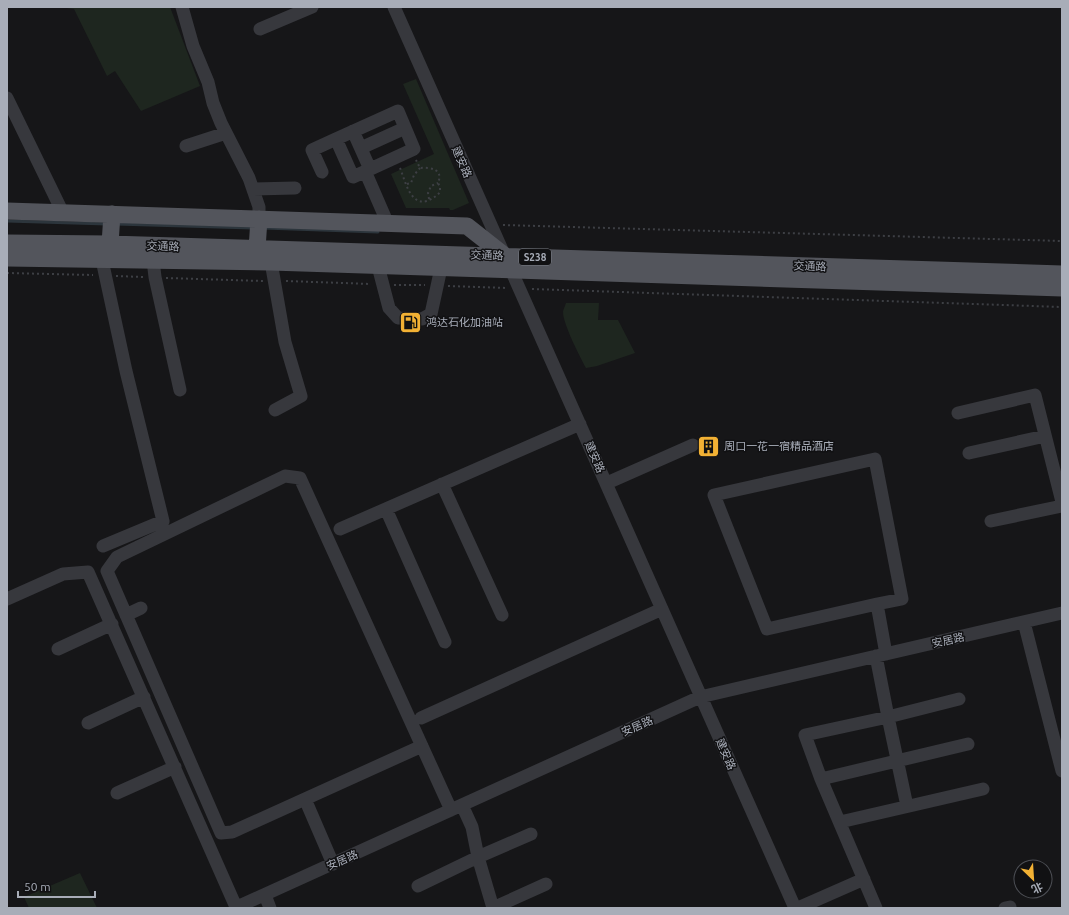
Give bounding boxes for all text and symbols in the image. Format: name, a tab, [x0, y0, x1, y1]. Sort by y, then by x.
street label: 建安路	[450, 144, 474, 180]
street label: 交通路	[146, 239, 180, 253]
street label: 交通路	[470, 248, 504, 262]
road number: S238	[519, 249, 551, 265]
street label: 交通路	[793, 259, 827, 273]
fuel station icon: 鸿达石化加油站	[397, 309, 423, 335]
place label: 鸿达石化加油站	[426, 316, 503, 328]
building icon: 周口一花一宿精品酒店	[695, 433, 721, 459]
street label: 建安路	[583, 439, 607, 475]
place label: 周口一花一宿精品酒店	[724, 440, 834, 452]
street label: 安居路	[931, 630, 965, 650]
street label: 安居路	[619, 714, 655, 738]
street label: 建安路	[714, 736, 738, 772]
street label: 安居路	[324, 848, 360, 872]
north arrow	[1013, 859, 1053, 899]
scale bar	[18, 873, 95, 899]
text: 50 m	[24, 880, 51, 893]
text: 北	[1030, 880, 1045, 896]

